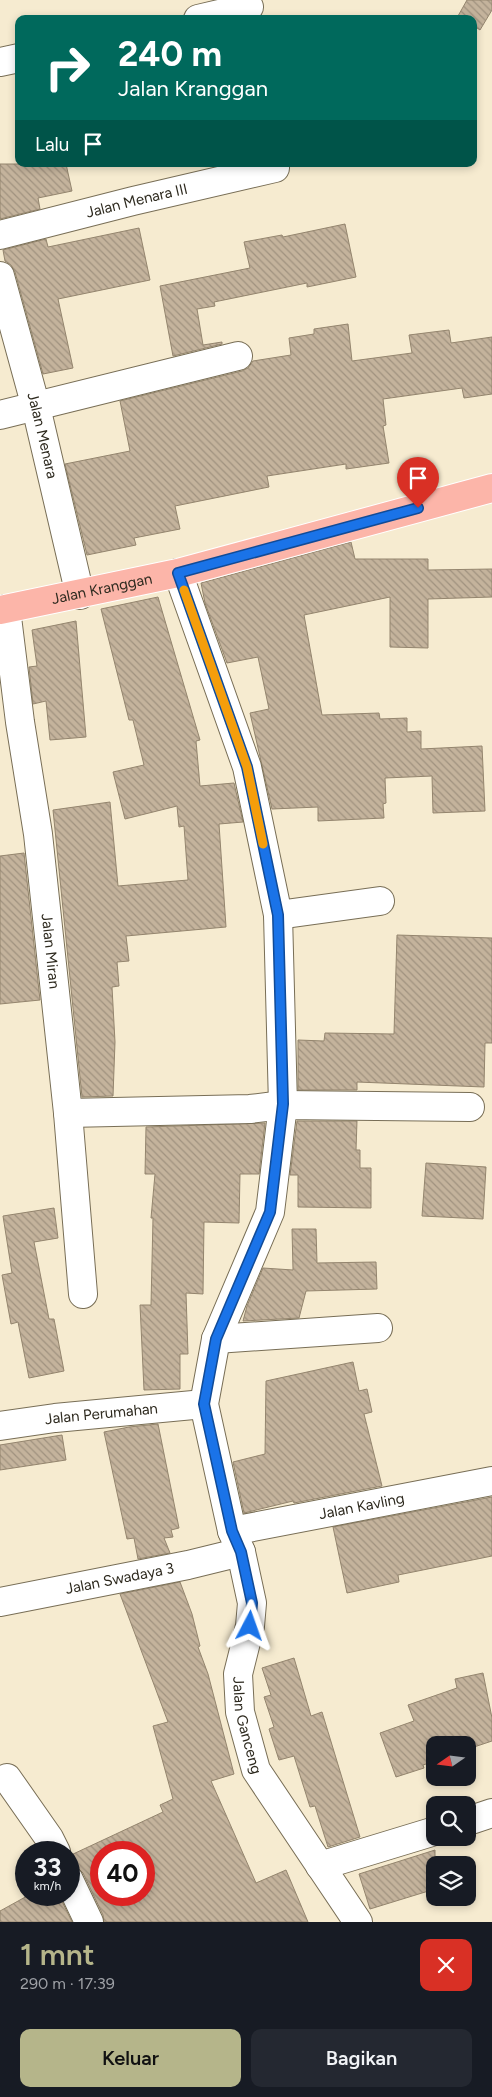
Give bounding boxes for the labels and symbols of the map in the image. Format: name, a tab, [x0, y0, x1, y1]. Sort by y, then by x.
street label: Jalan Menara III	[84, 180, 189, 222]
street label: Jalan Menara	[23, 390, 61, 480]
pin	[397, 457, 439, 508]
street label: Jalan Kranggan	[50, 570, 154, 608]
street label: Jalan Miran	[38, 912, 64, 990]
street label: Jalan Perumahan	[43, 1399, 159, 1428]
street label: Jalan Kavling	[317, 1489, 406, 1523]
street label: Jalan Swadaya 3	[64, 1559, 176, 1598]
position arrow	[223, 1599, 275, 1651]
street label: Jalan Ganceng	[229, 1676, 266, 1776]
north arrow	[426, 1736, 476, 1786]
speed limit sign: 40	[90, 1841, 155, 1906]

